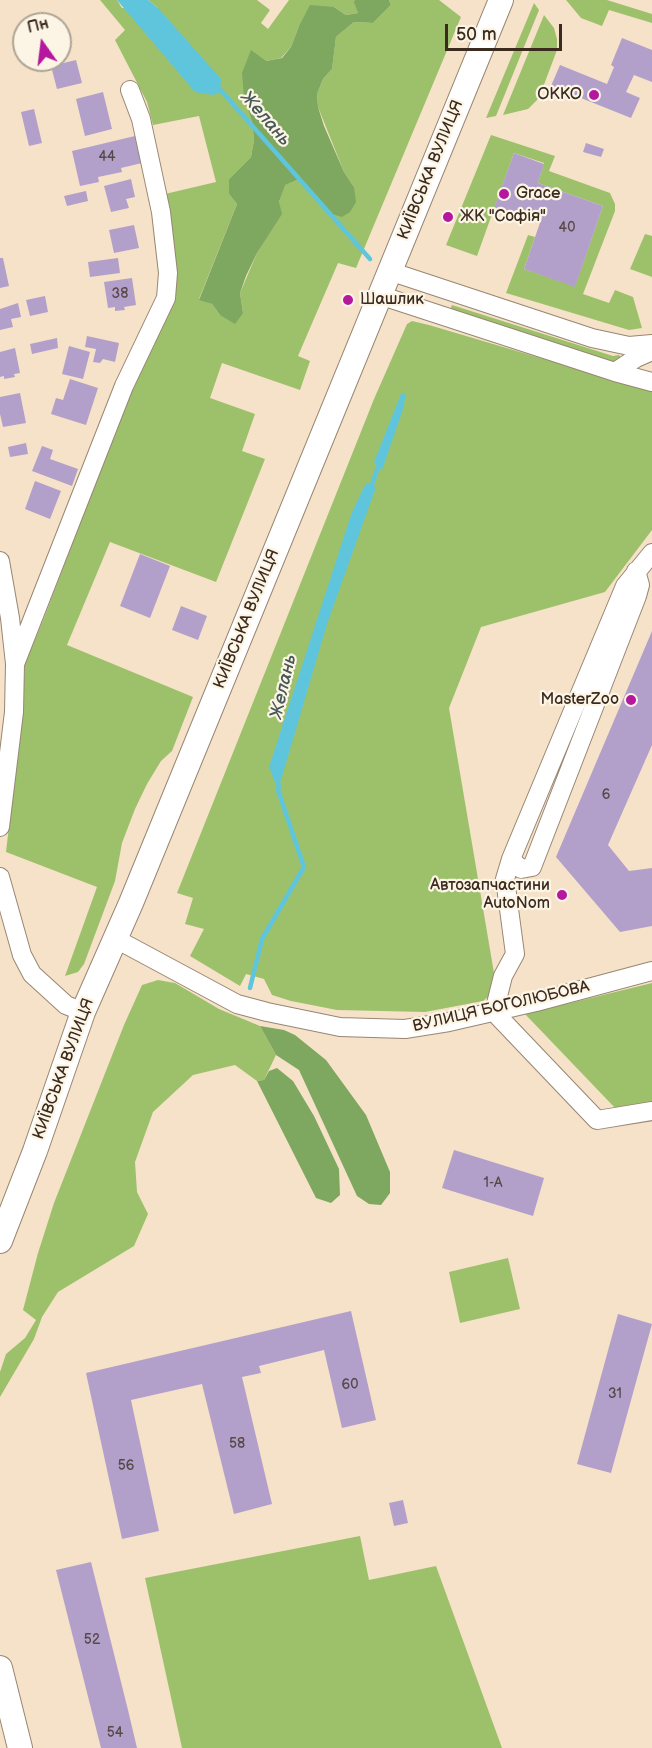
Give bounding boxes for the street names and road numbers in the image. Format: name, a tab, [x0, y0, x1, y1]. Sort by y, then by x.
street label: КИЇВСЬКА ВУЛИЦЯ	[394, 97, 468, 243]
street label: КИЇВСЬКА ВУЛИЦЯ	[210, 546, 284, 692]
street label: ВУЛИЦЯ БОГОЛЮБОВА	[411, 977, 591, 1037]
street label: КИЇВСЬКА ВУЛИЦЯ	[30, 996, 98, 1142]

